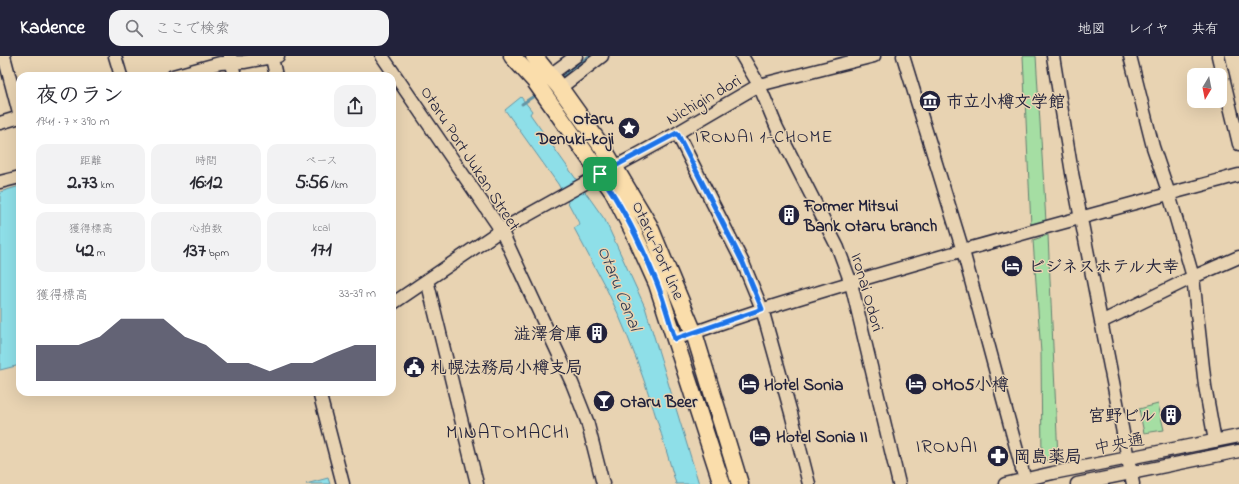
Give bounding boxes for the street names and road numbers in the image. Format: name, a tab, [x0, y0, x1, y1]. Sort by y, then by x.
street label: Nichigin dori	[661, 69, 747, 134]
street label: Otaru Port Jukan Street	[413, 81, 526, 236]
street label: Otaru-Port Line	[625, 197, 691, 304]
street label: Ironai Odori	[843, 250, 890, 335]
street label: 中央通	[1092, 427, 1147, 462]

